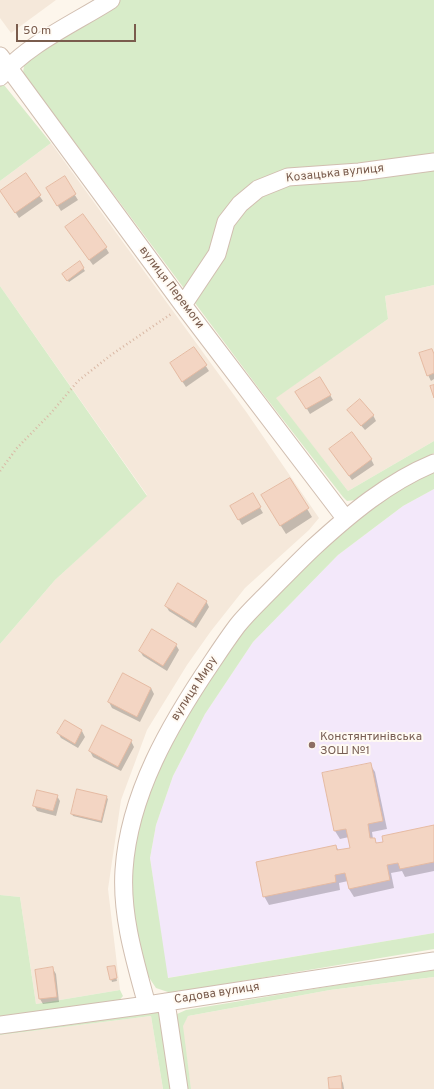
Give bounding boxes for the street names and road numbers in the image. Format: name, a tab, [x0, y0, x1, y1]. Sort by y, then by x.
street label: Козацька вулиця	[285, 162, 385, 186]
street label: вулиця Перемоги	[135, 244, 207, 332]
street label: вулиця Миру	[169, 654, 221, 724]
street label: Садова вулиця	[173, 980, 261, 1008]

